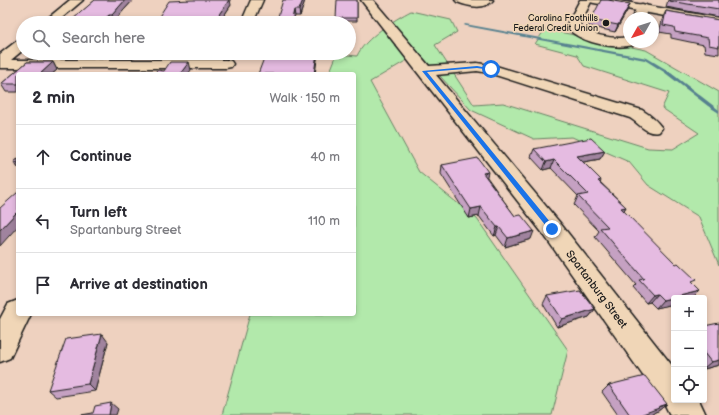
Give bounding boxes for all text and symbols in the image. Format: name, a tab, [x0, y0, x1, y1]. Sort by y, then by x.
north arrow	[623, 12, 659, 48]
place label: Carolina Foothills Federal Credit Union	[513, 13, 599, 34]
search box	[16, 16, 356, 60]
marker: Carolina Foothills Federal Credit Union	[601, 18, 611, 28]
icon: search	[30, 27, 52, 49]
text: Search here	[62, 29, 145, 48]
route start	[482, 60, 500, 78]
text: 2 min	[32, 88, 75, 108]
text: Walk · 150 m	[269, 90, 340, 106]
icon: ahead	[32, 146, 54, 168]
text: Continue	[70, 147, 132, 166]
text: 40 m	[310, 149, 340, 165]
text: Turn left	[70, 203, 127, 222]
icon: left	[32, 210, 54, 232]
text: 110 m	[308, 213, 340, 229]
route end	[543, 220, 561, 238]
text: Spartanburg Street	[70, 222, 181, 238]
street label: Spartanburg Street	[563, 248, 631, 331]
icon: arrive	[32, 274, 54, 296]
text: Arrive at destination	[70, 275, 208, 294]
map controls	[671, 295, 707, 403]
button: +	[671, 295, 707, 331]
button: −	[671, 331, 707, 367]
button: locate	[671, 367, 707, 403]

